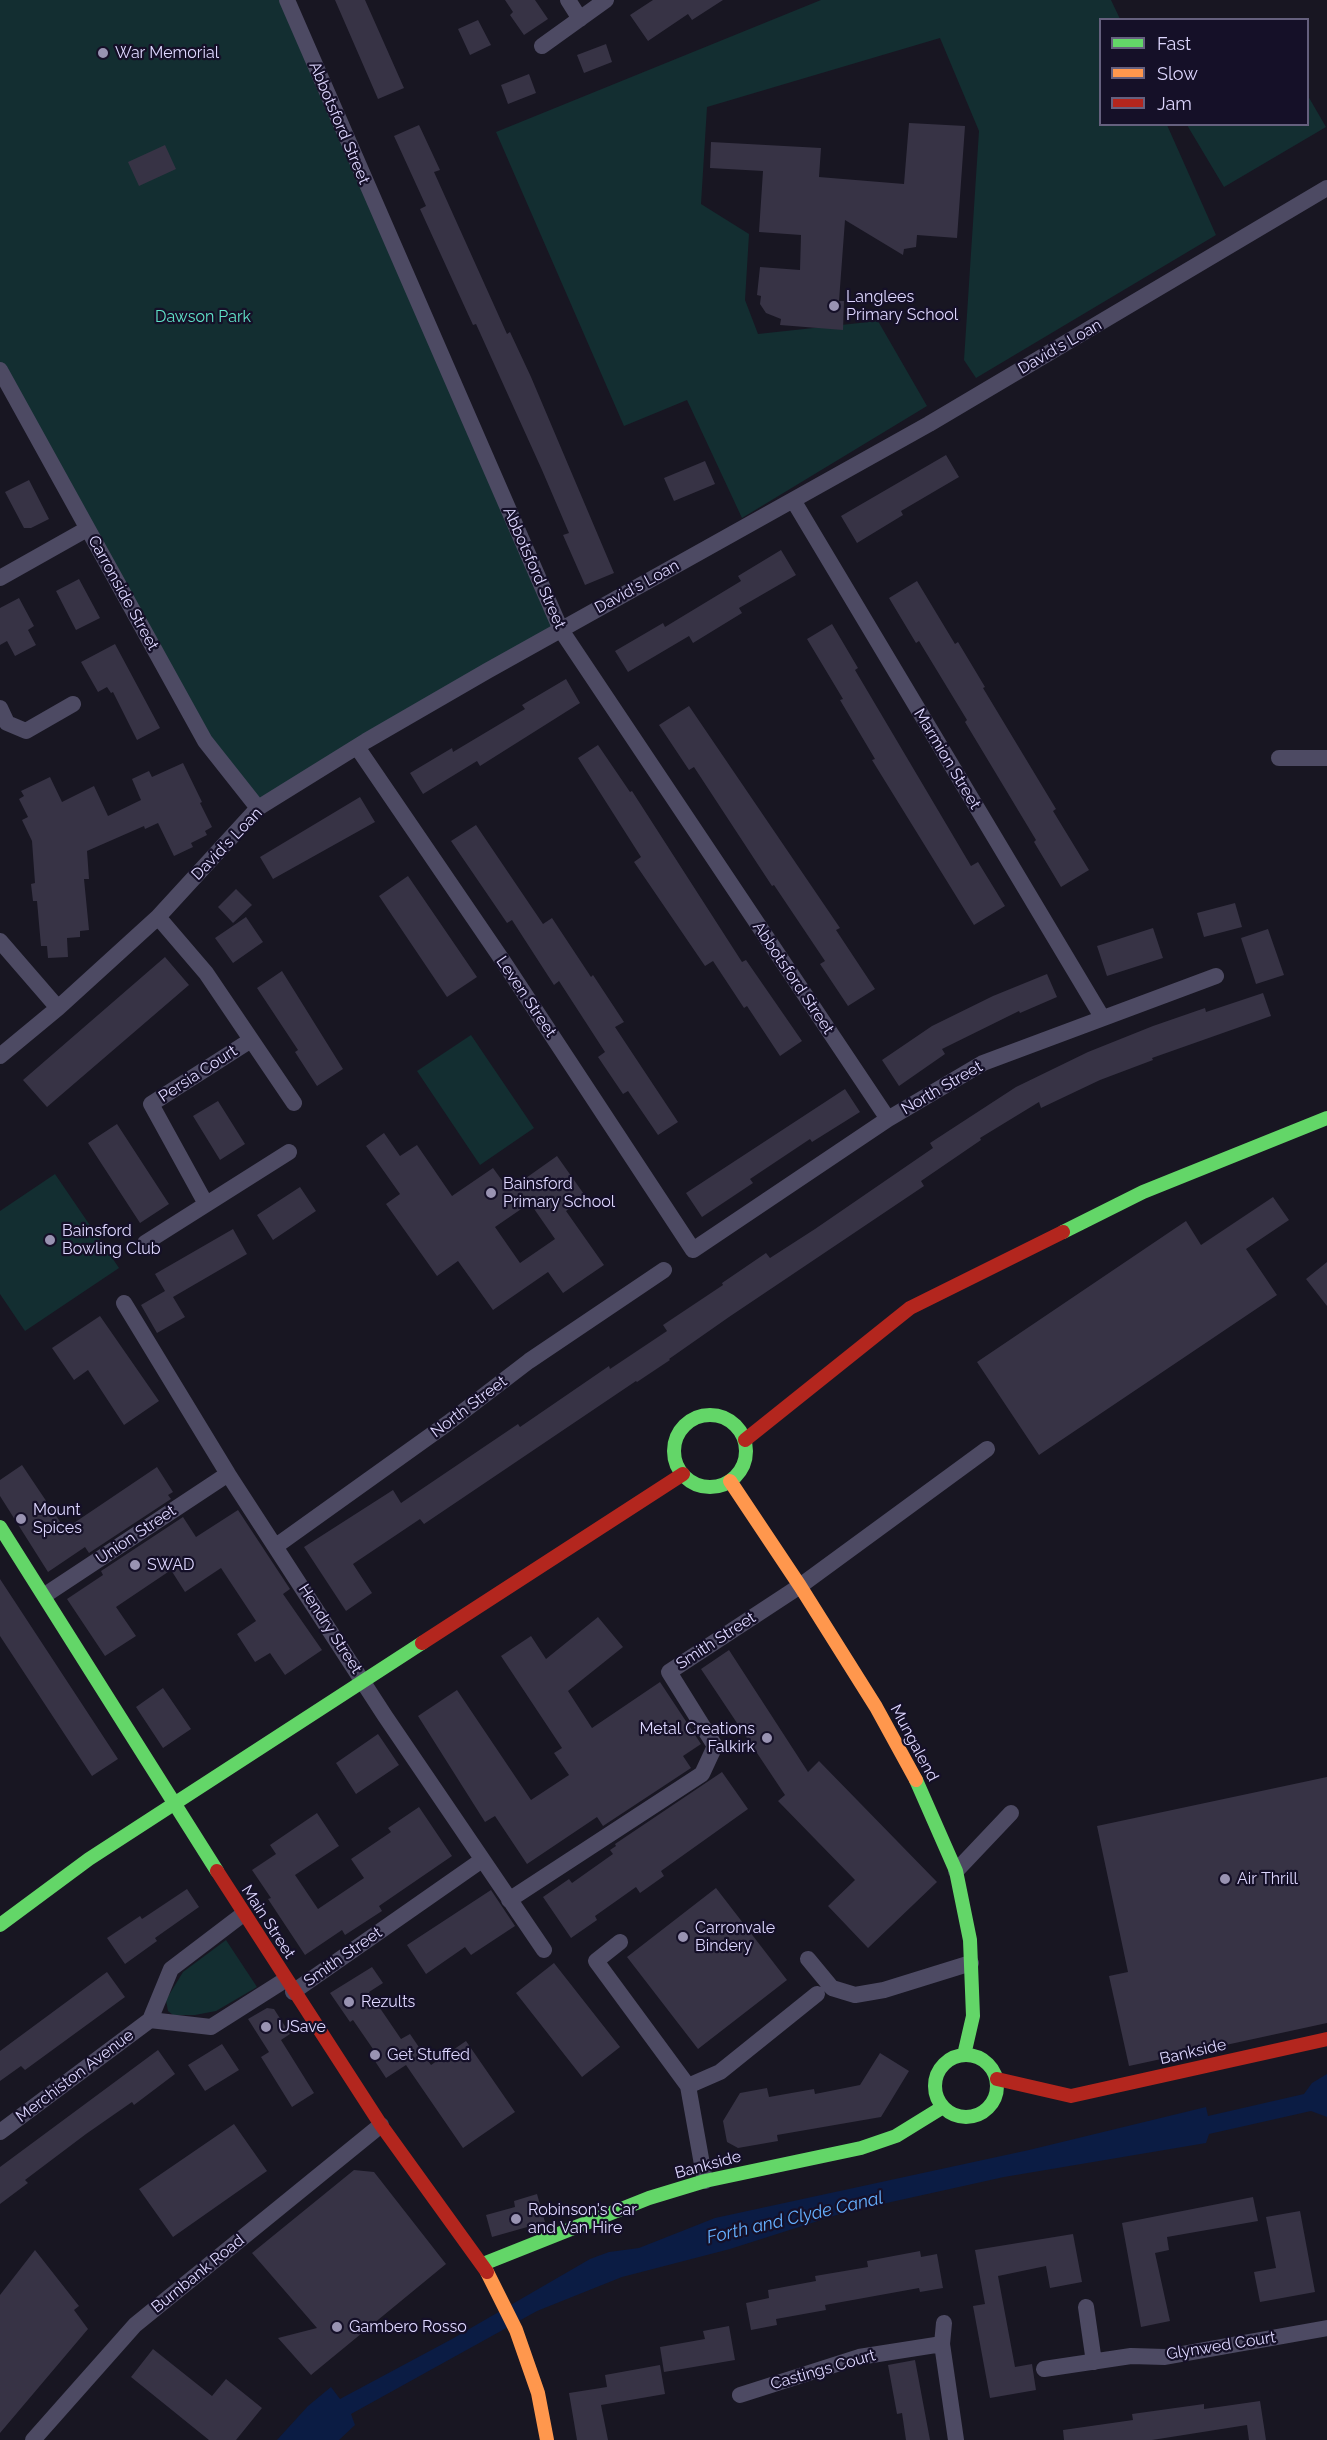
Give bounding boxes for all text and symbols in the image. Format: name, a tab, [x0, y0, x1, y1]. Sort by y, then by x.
legend	[1099, 18, 1309, 126]
text: Fast	[1157, 33, 1191, 54]
place label: War Memorial	[115, 43, 219, 63]
marker: War Memorial	[96, 46, 110, 60]
street label: Abbotsford Street	[304, 59, 374, 187]
text: Slow	[1157, 63, 1198, 84]
text: Jam	[1157, 93, 1192, 114]
place label: Langlees Primary School	[846, 287, 958, 325]
marker: Langlees Primary School	[827, 299, 841, 313]
park label: Dawson Park	[155, 307, 251, 327]
street label: David's Loan	[1015, 315, 1105, 379]
street label: Abbotsford Street	[499, 504, 569, 632]
street label: Carronside Street	[83, 532, 163, 654]
street label: David's Loan	[592, 556, 682, 618]
street label: Marmion Street	[909, 705, 985, 813]
street label: David's Loan	[188, 804, 266, 884]
street label: Abbotsford Street	[748, 918, 838, 1038]
street label: Leven Street	[492, 953, 560, 1041]
street label: Persia Court	[155, 1041, 241, 1107]
street label: North Street	[898, 1057, 986, 1119]
place label: Bainsford Primary School	[503, 1174, 615, 1212]
marker: Bainsford Primary School	[484, 1186, 498, 1200]
place label: Bainsford Bowling Club	[62, 1221, 161, 1259]
marker: Bainsford Bowling Club	[43, 1233, 57, 1247]
street label: North Street	[427, 1372, 511, 1442]
place label: Mount Spices	[33, 1500, 82, 1538]
street label: Union Street	[92, 1501, 180, 1569]
marker: Mount Spices	[14, 1512, 28, 1526]
place label: SWAD	[147, 1555, 194, 1575]
marker: SWAD	[128, 1558, 142, 1572]
street label: Hendry Street	[294, 1581, 366, 1677]
street label: Smith Street	[673, 1608, 759, 1674]
street label: Mungalend	[886, 1701, 942, 1785]
place label: Metal Creations Falkirk	[639, 1719, 755, 1757]
marker: Metal Creations Falkirk	[760, 1731, 774, 1745]
place label: Air Thrill	[1237, 1869, 1298, 1889]
marker: Air Thrill	[1218, 1872, 1232, 1886]
street label: Main Street	[237, 1882, 299, 1962]
place label: Carronvale Bindery	[695, 1918, 775, 1956]
street label: Smith Street	[300, 1923, 386, 1991]
marker: Carronvale Bindery	[676, 1930, 690, 1944]
place label: Rezults	[361, 1992, 415, 2012]
marker: Rezults	[342, 1995, 356, 2009]
place label: USave	[278, 2017, 326, 2037]
marker: USave	[259, 2020, 273, 2034]
street label: Merchiston Avenue	[12, 2026, 138, 2126]
street label: Bankside	[1158, 2035, 1228, 2069]
place label: Get Stuffed	[387, 2045, 470, 2065]
marker: Get Stuffed	[368, 2048, 382, 2062]
street label: Bankside	[673, 2147, 743, 2183]
water label: Forth and Clyde Canal	[705, 2187, 885, 2249]
place label: Robinson's Car and Van Hire	[528, 2200, 637, 2238]
marker: Robinson's Car and Van Hire	[509, 2212, 523, 2226]
street label: Burnbank Road	[148, 2231, 248, 2317]
place label: Gambero Rosso	[349, 2317, 467, 2337]
marker: Gambero Rosso	[330, 2320, 344, 2334]
street label: Glynwed Court	[1165, 2328, 1277, 2364]
street label: Castings Court	[768, 2346, 878, 2394]

